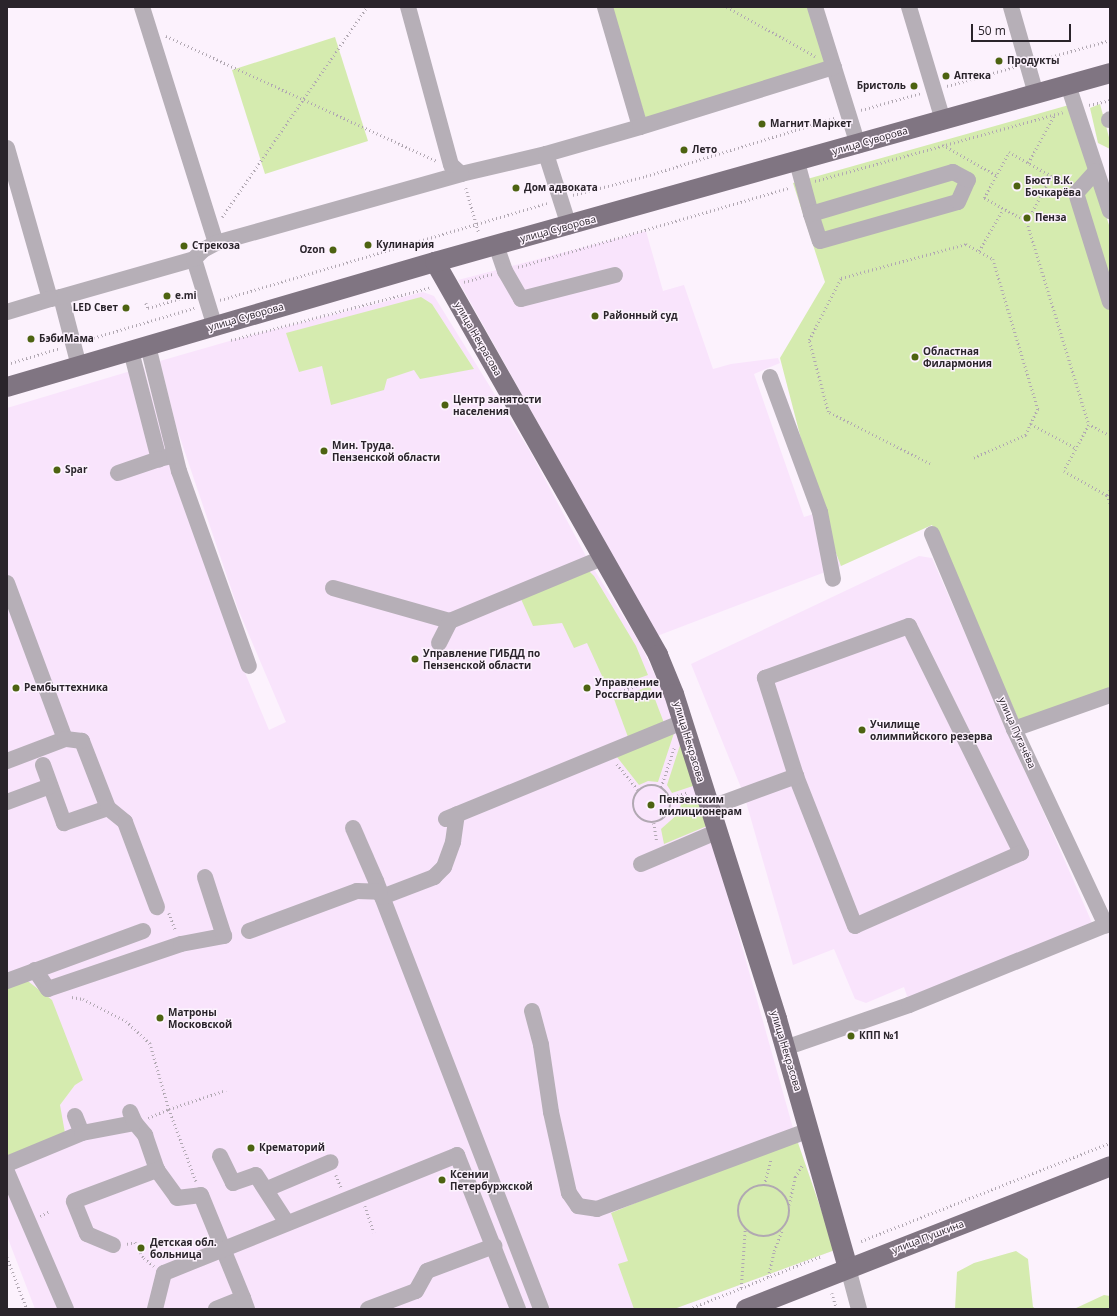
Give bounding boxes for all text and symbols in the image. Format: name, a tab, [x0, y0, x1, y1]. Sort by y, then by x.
scale bar	[973, 16, 1073, 42]
text: 50 m	[978, 22, 1006, 39]
place label: Продукты	[1007, 55, 1060, 67]
marker: Продукты	[994, 56, 1004, 66]
place label: Аптека	[954, 70, 991, 82]
marker: Аптека	[941, 71, 951, 81]
place label: Бристоль	[857, 80, 906, 92]
marker: Бристоль	[909, 81, 919, 91]
place label: Магнит Маркет	[770, 118, 852, 130]
marker: Магнит Маркет	[757, 119, 767, 129]
street label: улица Суворова	[831, 124, 909, 158]
place label: Лето	[692, 144, 717, 156]
marker: Лето	[679, 145, 689, 155]
place label: Бюст В.К. Бочкарёва	[1025, 174, 1081, 198]
marker: Бюст В.К. Бочкарёва	[1012, 181, 1022, 191]
place label: Дом адвоката	[524, 182, 598, 194]
marker: Дом адвоката	[511, 183, 521, 193]
place label: Пенза	[1035, 212, 1067, 224]
street label: улица Суворова	[519, 213, 597, 245]
marker: Пенза	[1022, 213, 1032, 223]
place label: Кулинария	[376, 239, 434, 251]
place label: Стрекоза	[192, 240, 240, 252]
marker: Кулинария	[363, 240, 373, 250]
marker: Стрекоза	[179, 241, 189, 251]
place label: Ozon	[299, 244, 325, 256]
marker: Ozon	[328, 245, 338, 255]
place label: e.mi	[175, 290, 197, 302]
marker: e.mi	[162, 291, 172, 301]
street label: улица Суворова	[207, 300, 285, 334]
street label: улица Некрасова	[452, 300, 504, 378]
place label: LED Свет	[73, 302, 118, 314]
marker: LED Свет	[121, 303, 131, 313]
place label: Районный суд	[603, 310, 678, 322]
marker: Районный суд	[590, 311, 600, 321]
place label: БэбиМама	[39, 333, 94, 345]
marker: БэбиМама	[26, 334, 36, 344]
place label: Областная Филармония	[923, 345, 992, 368]
marker: Областная Филармония	[910, 352, 920, 362]
place label: Центр занятости населения	[453, 393, 542, 416]
marker: Центр занятости населения	[440, 400, 450, 410]
place label: Мин. Труда. Пензенской области	[332, 439, 440, 462]
marker: Мин. Труда. Пензенской области	[319, 446, 329, 456]
place label: Spar	[65, 464, 87, 476]
marker: Spar	[52, 465, 62, 475]
place label: Управление ГИБДД по Пензенской области	[423, 647, 540, 670]
marker: Управление ГИБДД по Пензенской области	[410, 654, 420, 664]
place label: Управление Россгвардии	[595, 676, 662, 700]
place label: Рембыттехника	[24, 682, 108, 694]
marker: Рембыттехника	[11, 683, 21, 693]
marker: Управление Россгвардии	[582, 683, 592, 693]
street label: улица Пугачёва	[996, 696, 1038, 770]
street label: улица Некрасова	[671, 700, 707, 784]
place label: Училище олимпийского резерва	[870, 718, 993, 742]
marker: Училище олимпийского резерва	[857, 725, 867, 735]
place label: Пензенским милиционерам	[659, 793, 742, 816]
marker: Пензенским милиционерам	[646, 800, 656, 810]
place label: Матроны Московской	[168, 1006, 232, 1030]
street label: улица Некрасова	[768, 1009, 804, 1093]
marker: Матроны Московской	[155, 1013, 165, 1023]
place label: КПП №1	[859, 1030, 899, 1042]
marker: КПП №1	[846, 1031, 856, 1041]
place label: Крематорий	[259, 1142, 325, 1154]
marker: Крематорий	[246, 1143, 256, 1153]
place label: Ксении Петербуржской	[450, 1168, 533, 1192]
marker: Ксении Петербуржской	[437, 1175, 447, 1185]
street label: улица Пушкина	[890, 1218, 966, 1256]
place label: Детская обл. больница	[150, 1236, 217, 1260]
marker: Детская обл. больница	[135, 1242, 147, 1254]

